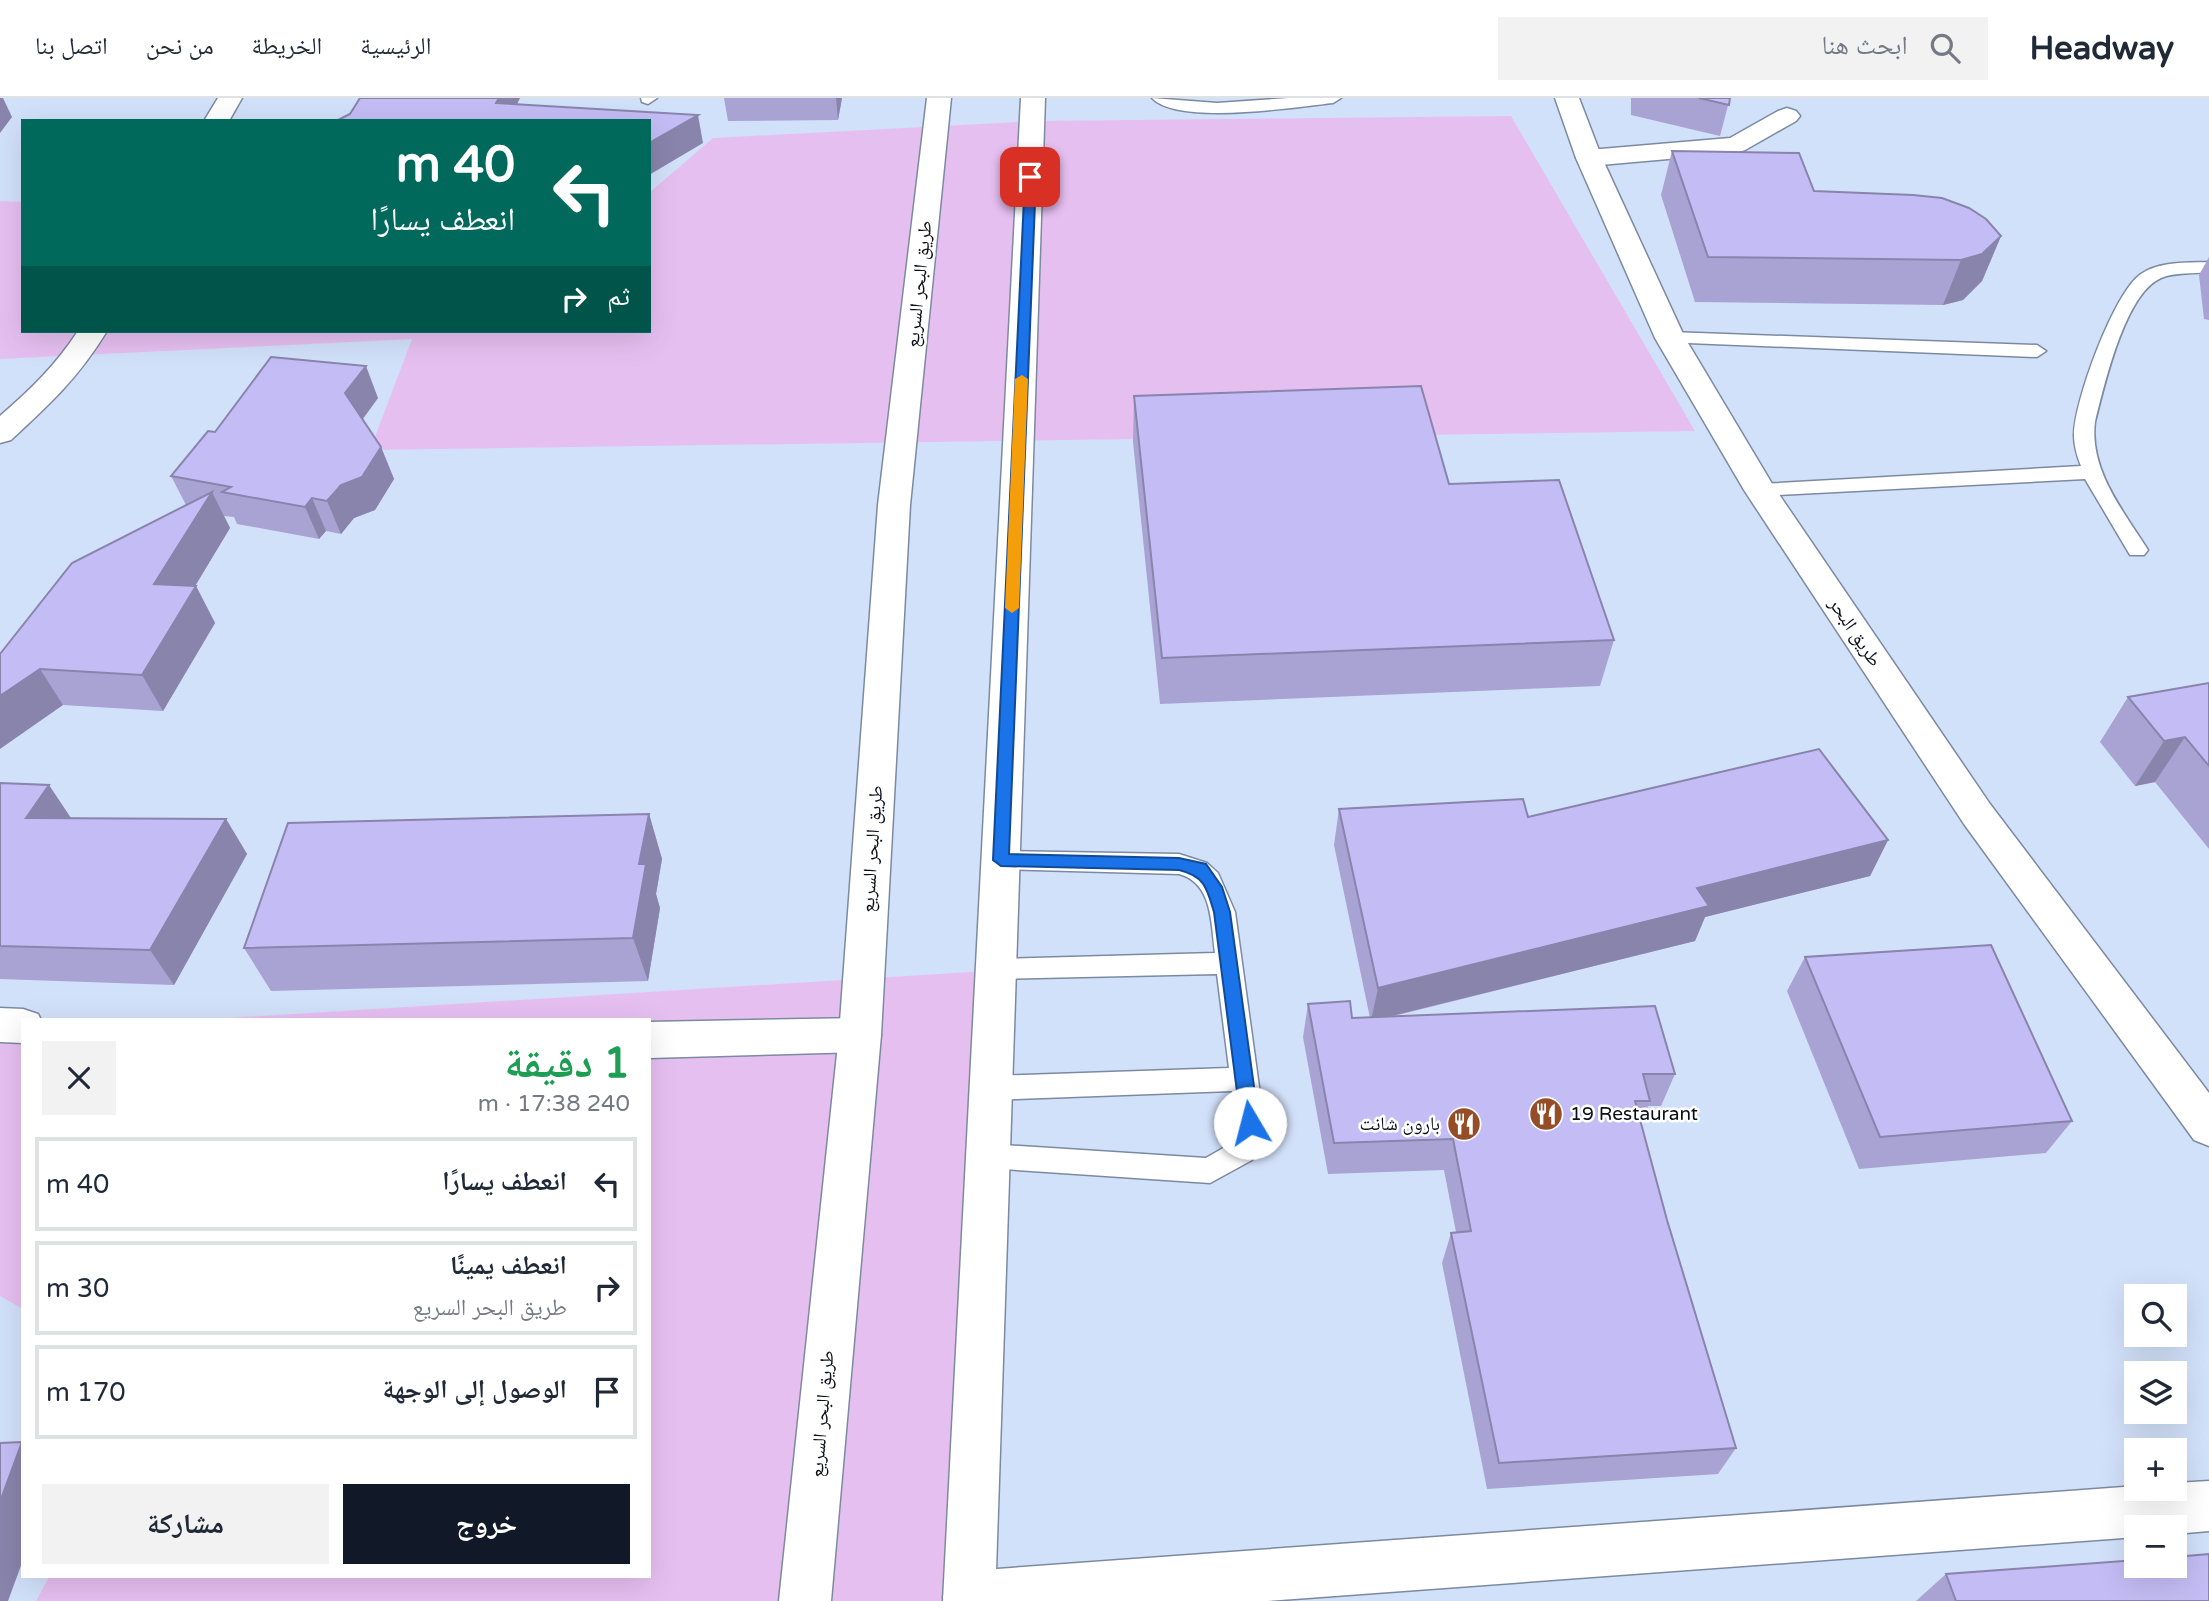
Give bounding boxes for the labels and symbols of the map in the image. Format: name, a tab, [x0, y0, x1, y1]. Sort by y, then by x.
pin	[1000, 147, 1060, 207]
street label: طريق البحر السريع	[901, 219, 938, 349]
street label: طريق البحر	[1823, 593, 1886, 671]
street label: طريق البحر السريع	[857, 785, 888, 914]
position arrow	[1213, 1086, 1287, 1160]
restaurant icon: 19 Restaurant	[1527, 1095, 1565, 1133]
place label: 19 Restaurant	[1570, 1103, 1698, 1125]
restaurant icon: بارون شانت	[1445, 1105, 1483, 1143]
place label: بارون شانت	[1360, 1113, 1440, 1135]
street label: طريق البحر السريع	[805, 1349, 840, 1479]

